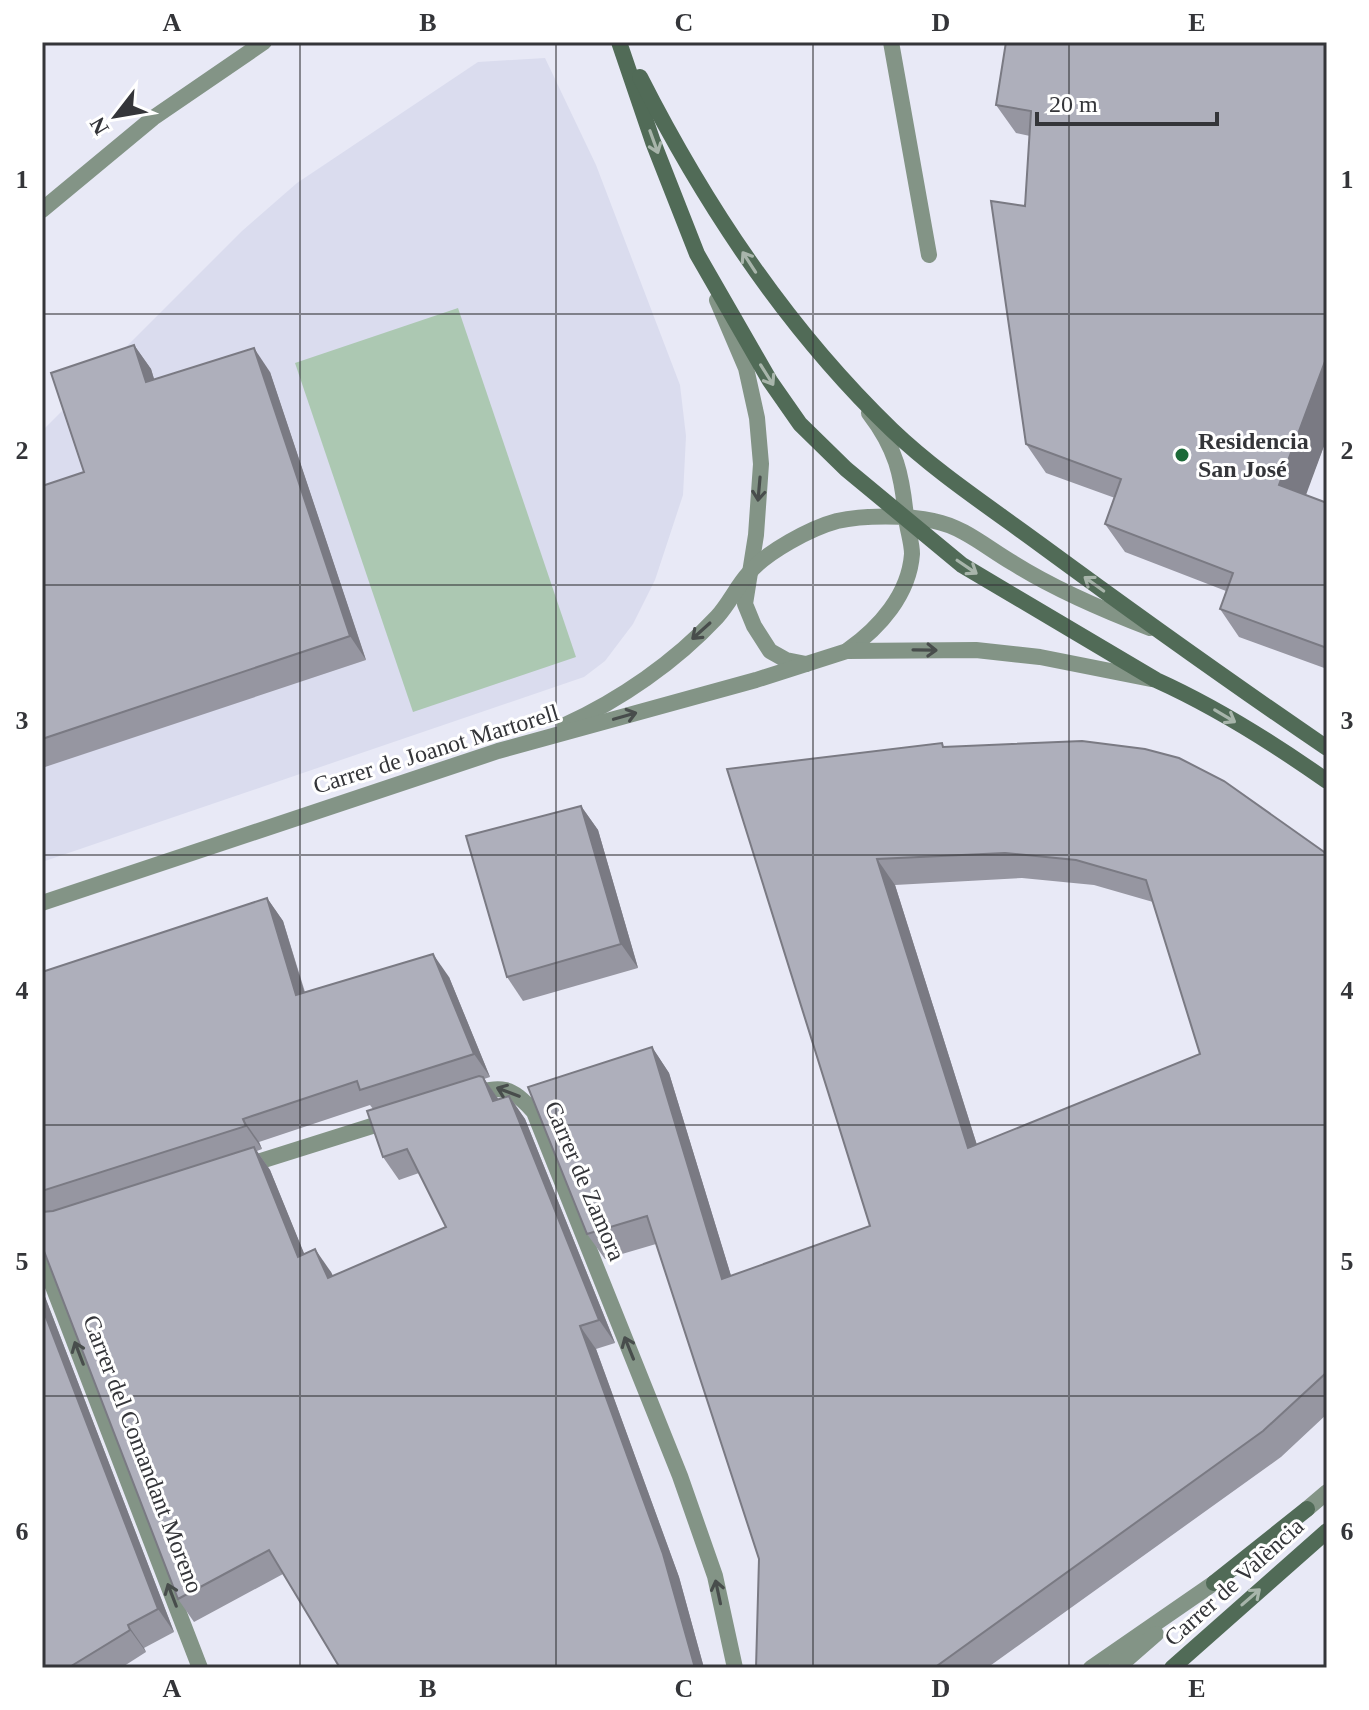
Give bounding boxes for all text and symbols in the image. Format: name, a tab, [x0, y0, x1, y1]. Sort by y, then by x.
text: A	[163, 8, 182, 37]
text: B	[419, 8, 437, 37]
text: C	[675, 8, 693, 37]
text: D	[932, 8, 950, 37]
text: E	[1188, 8, 1206, 37]
north arrow	[76, 76, 156, 156]
scale bar	[1037, 76, 1217, 126]
text: 20 m	[1049, 91, 1098, 117]
text: N	[84, 113, 114, 139]
one-way arrow	[648, 129, 662, 154]
text: 1	[16, 165, 29, 194]
text: 1	[1341, 165, 1354, 194]
one-way arrow	[741, 251, 757, 274]
one-way arrow	[759, 363, 775, 386]
place label: Residencia San José	[1198, 428, 1309, 482]
text: 2	[16, 436, 29, 465]
text: 2	[1341, 436, 1354, 465]
marker: Residencia San José	[1173, 446, 1191, 464]
one-way arrow	[751, 475, 766, 502]
one-way arrow	[956, 559, 978, 575]
one-way arrow	[1084, 576, 1106, 593]
one-way arrow	[691, 622, 711, 641]
one-way arrow	[911, 642, 938, 657]
street label: Carrer de Joanot Martorell	[310, 699, 562, 799]
text: 3	[16, 706, 29, 735]
text: 3	[1341, 706, 1354, 735]
one-way arrow	[612, 708, 638, 723]
one-way arrow	[1213, 708, 1236, 724]
text: 4	[16, 976, 29, 1005]
text: 4	[1341, 976, 1354, 1005]
one-way arrow	[496, 1084, 521, 1098]
street label: Carrer de Zamora	[540, 1097, 630, 1265]
text: 5	[16, 1247, 29, 1276]
text: 5	[1341, 1247, 1354, 1276]
street label: Carrer del Comandant Moreno	[78, 1312, 208, 1596]
one-way arrow	[621, 1336, 635, 1361]
one-way arrow	[71, 1341, 85, 1366]
street label: Carrer de València	[1159, 1513, 1309, 1651]
text: 6	[16, 1517, 29, 1546]
text: 6	[1341, 1517, 1354, 1546]
one-way arrow	[710, 1580, 725, 1605]
one-way arrow	[164, 1583, 178, 1608]
one-way arrow	[1241, 1588, 1261, 1606]
text: A	[163, 1674, 182, 1703]
text: B	[419, 1674, 437, 1703]
text: C	[675, 1674, 693, 1703]
text: D	[932, 1674, 950, 1703]
text: E	[1188, 1674, 1206, 1703]

